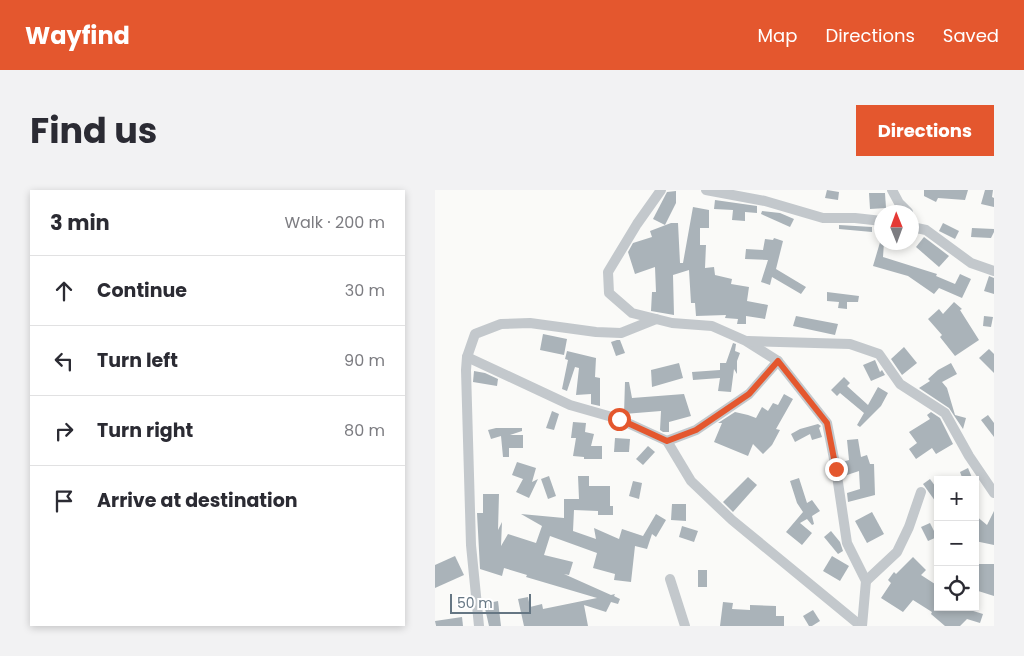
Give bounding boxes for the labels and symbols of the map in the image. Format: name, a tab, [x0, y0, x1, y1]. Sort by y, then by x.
north arrow	[874, 205, 919, 250]
route start	[608, 408, 631, 431]
route end	[825, 458, 848, 481]
scale bar	[450, 591, 531, 614]

